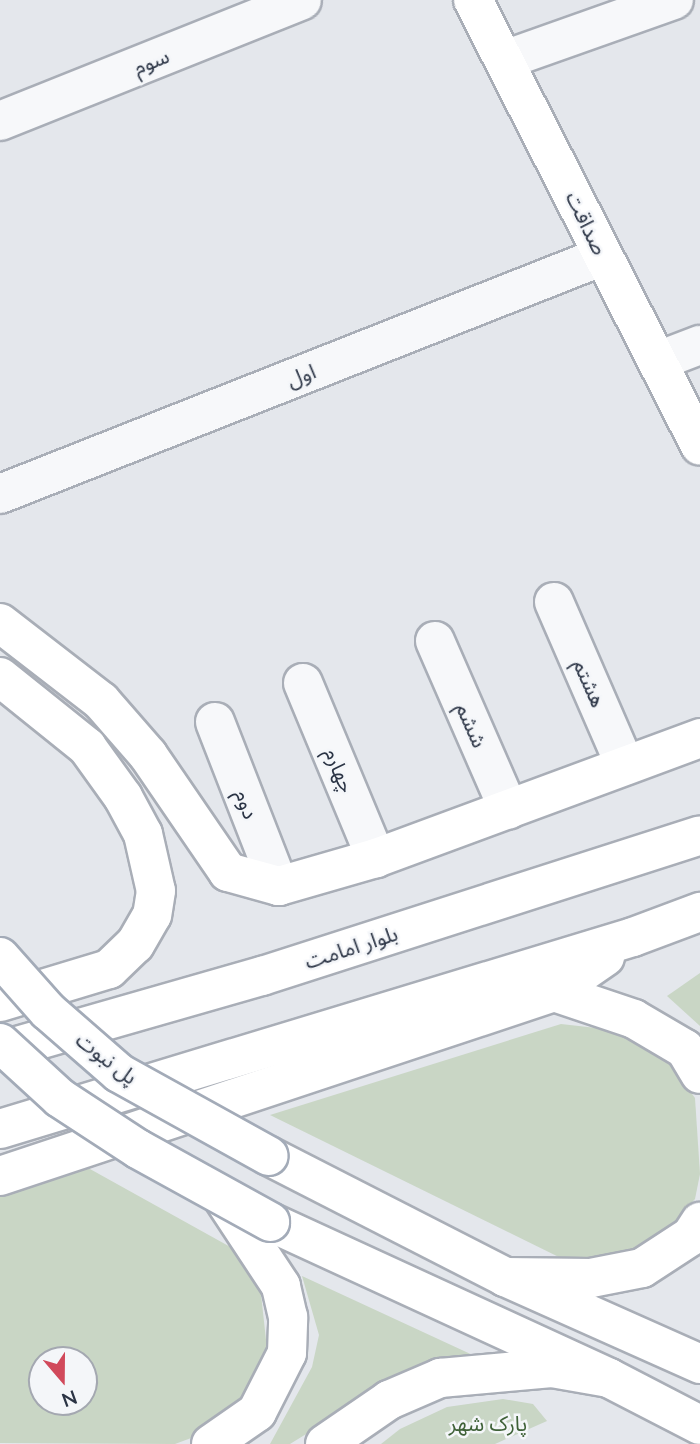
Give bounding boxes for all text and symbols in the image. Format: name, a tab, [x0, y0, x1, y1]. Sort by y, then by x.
street label: سوم	[129, 42, 173, 80]
street label: صداقت	[561, 187, 613, 259]
street label: اول	[283, 358, 319, 392]
street label: هشتم	[568, 655, 612, 711]
street label: ششم	[451, 699, 493, 751]
street label: چهارم	[319, 744, 361, 796]
street label: دوم	[230, 786, 264, 822]
street label: بلوار امامت	[301, 920, 401, 974]
street label: پل نبوت	[71, 1027, 143, 1089]
north arrow	[28, 1346, 98, 1416]
text: N	[59, 1386, 80, 1413]
park label: پارک شهر	[449, 1410, 527, 1436]

